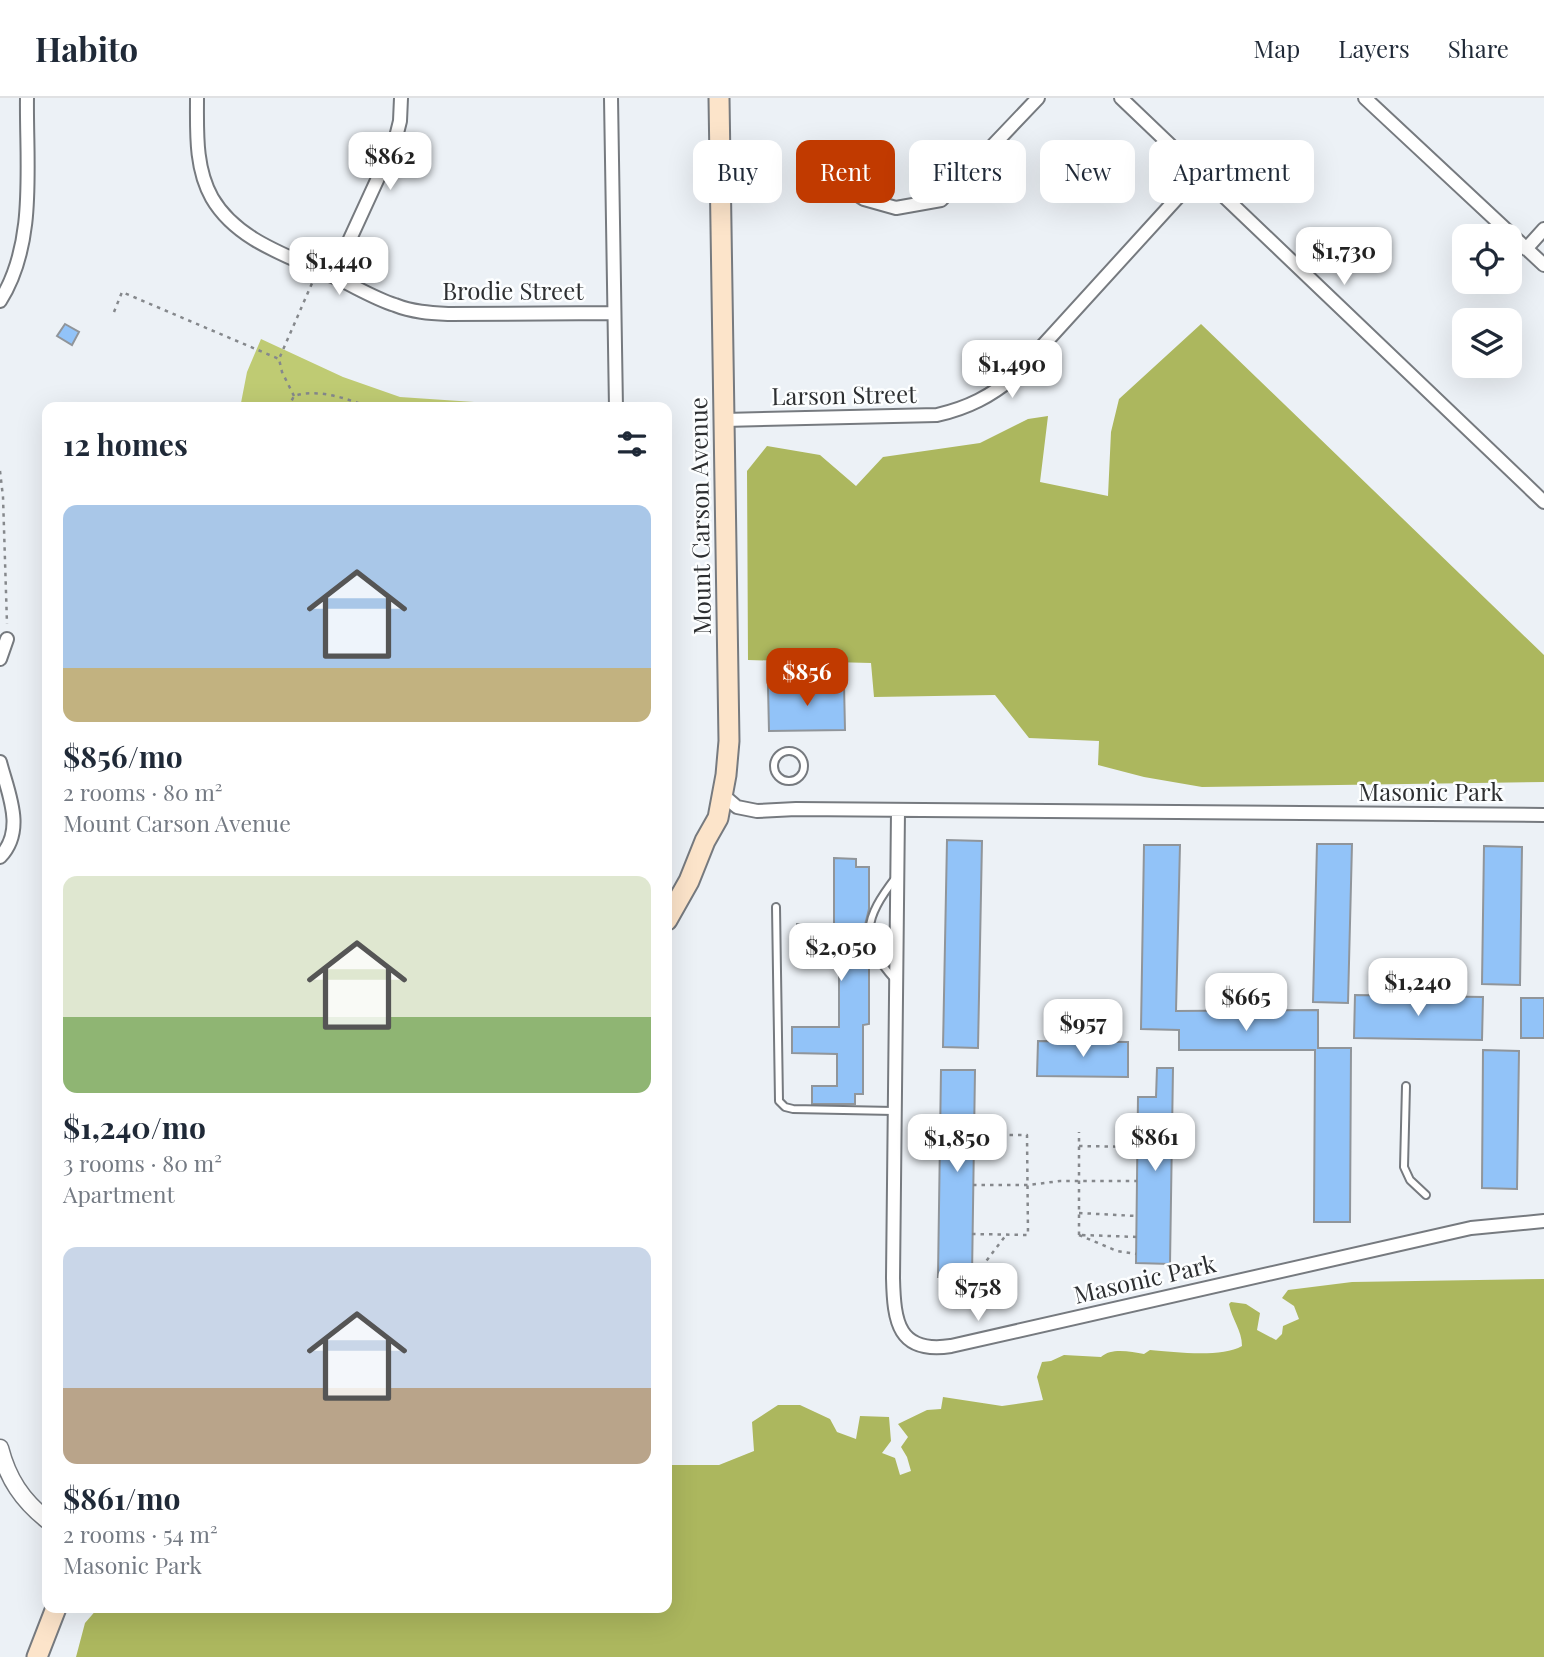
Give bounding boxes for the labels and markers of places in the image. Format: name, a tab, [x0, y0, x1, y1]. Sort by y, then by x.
pin: $862	[349, 132, 431, 192]
pin: $1,730	[1287, 228, 1401, 287]
pin: $1,440	[282, 238, 396, 297]
pin: $1,490	[955, 341, 1069, 400]
pin: $856	[766, 648, 848, 708]
pin: $2,050	[784, 924, 898, 983]
pin: $1,240	[1361, 958, 1475, 1018]
pin: $665	[1205, 974, 1287, 1033]
pin: $957	[1042, 1000, 1124, 1059]
pin: $1,850	[900, 1114, 1014, 1174]
pin: $861	[1114, 1114, 1196, 1173]
pin: $758	[937, 1264, 1019, 1323]

